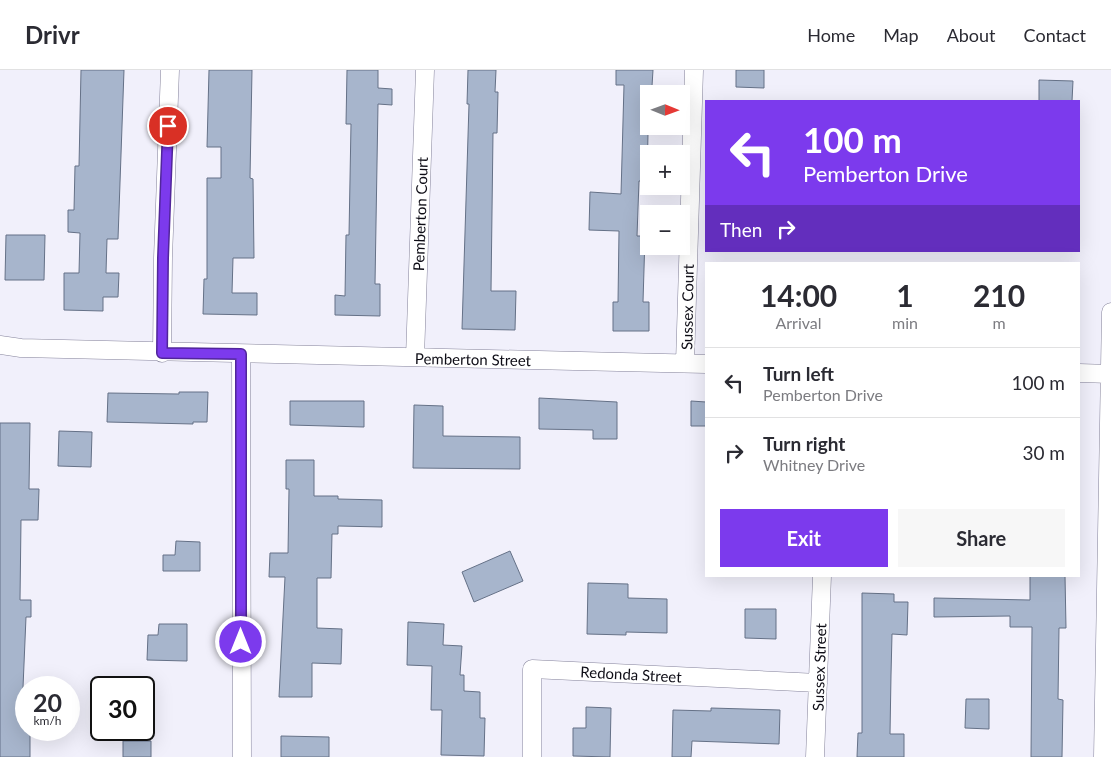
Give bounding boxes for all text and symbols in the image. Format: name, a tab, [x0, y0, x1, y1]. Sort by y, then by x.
text: Drivr	[25, 20, 80, 49]
text: Home	[807, 24, 855, 46]
text: Map	[883, 24, 919, 46]
text: About	[947, 24, 996, 46]
text: Contact	[1024, 24, 1086, 46]
north arrow	[640, 85, 690, 135]
map controls	[640, 85, 690, 255]
pin	[147, 105, 189, 147]
icon: arrive	[154, 112, 182, 140]
text: 100 m	[803, 118, 902, 160]
icon: left	[720, 120, 785, 185]
button: +	[640, 145, 690, 195]
street label: Pemberton Court	[409, 156, 431, 271]
text: Pemberton Drive	[803, 160, 968, 187]
button: −	[640, 205, 690, 255]
icon: right	[772, 215, 800, 243]
text: Then	[720, 218, 762, 241]
street label: Sussex Court	[677, 263, 697, 350]
text: 14:00	[760, 277, 837, 313]
text: 1	[896, 277, 914, 313]
text: 210	[973, 277, 1025, 313]
text: Arrival	[775, 313, 822, 332]
text: min	[892, 313, 918, 332]
text: m	[992, 313, 1006, 332]
street label: Pemberton Street	[415, 349, 532, 369]
text: Turn left	[763, 362, 834, 385]
icon: left	[720, 369, 748, 397]
text: 100 m	[1011, 371, 1065, 394]
text: Pemberton Drive	[763, 385, 883, 404]
text: Turn right	[763, 432, 845, 455]
icon: right	[720, 439, 748, 467]
text: 30 m	[1022, 441, 1065, 464]
text: Whitney Drive	[763, 455, 865, 474]
button: Exit	[720, 509, 888, 567]
button: Share	[898, 509, 1065, 567]
position arrow	[214, 615, 266, 667]
street label: Sussex Street	[808, 622, 830, 711]
street label: Redonda Street	[580, 662, 683, 686]
speed limit sign: 30	[90, 676, 155, 741]
text: 20	[33, 687, 62, 717]
text: km/h	[33, 713, 62, 728]

